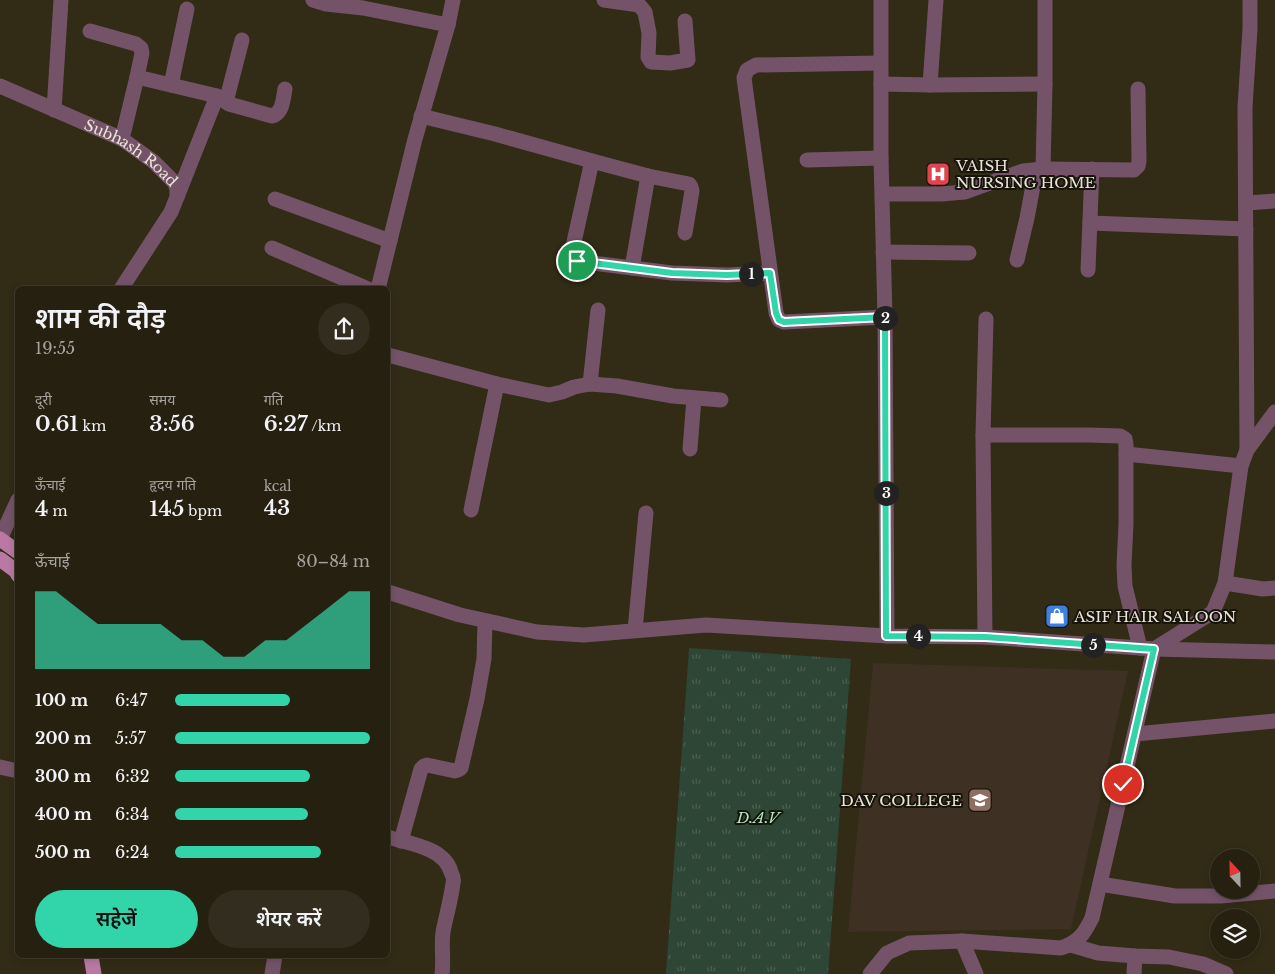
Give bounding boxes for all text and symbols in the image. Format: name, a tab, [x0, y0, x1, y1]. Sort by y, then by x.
street label: Subhash Road	[82, 114, 182, 190]
place label: VAISH NURSING HOME	[955, 156, 1096, 192]
hospital icon: VAISH NURSING HOME	[925, 161, 951, 187]
pin	[556, 240, 598, 282]
icon: arrive	[563, 247, 591, 275]
pin: 1	[738, 262, 764, 286]
text: 1	[748, 265, 755, 283]
text: शाम की दौड़	[35, 301, 166, 336]
button: share	[318, 303, 370, 355]
pin: 2	[872, 306, 898, 330]
text: 2	[881, 309, 890, 327]
text: 19:55	[35, 338, 75, 358]
text: दूरी	[35, 391, 52, 409]
text: समय	[149, 391, 175, 409]
text: गति	[264, 391, 283, 409]
text: 0.61	[35, 411, 79, 437]
text: 3:56	[149, 411, 195, 437]
text: 6:27	[264, 411, 308, 437]
text: km	[79, 417, 106, 435]
text: /km	[308, 417, 341, 435]
text: ऊँचाई	[35, 476, 65, 494]
text: हृदय गति	[149, 476, 196, 494]
text: kcal	[264, 477, 292, 495]
pin: 3	[874, 480, 898, 506]
text: 3	[882, 484, 891, 502]
text: 43	[264, 495, 290, 521]
text: 4	[35, 496, 48, 522]
text: 145	[149, 496, 184, 522]
text: m	[48, 502, 67, 520]
text: bpm	[184, 502, 222, 520]
text: ऊँचाई	[35, 551, 70, 571]
text: 80–84 m	[296, 551, 370, 571]
shop icon: ASIF HAIR SALOON	[1044, 603, 1070, 629]
place label: ASIF HAIR SALOON	[1073, 607, 1236, 626]
pin: 4	[906, 624, 930, 648]
text: 4	[914, 627, 923, 645]
pin: 5	[1080, 632, 1106, 658]
text: 5	[1089, 636, 1098, 654]
text: 100 m	[35, 690, 88, 710]
text: 6:47	[115, 690, 147, 710]
text: 200 m	[35, 728, 92, 748]
text: 5:57	[115, 728, 146, 748]
pin	[1102, 763, 1144, 805]
text: 300 m	[35, 766, 91, 786]
text: 6:32	[115, 766, 150, 786]
icon: check	[1109, 770, 1137, 798]
school or university icon: DAV COLLEGE	[967, 787, 993, 813]
place label: DAV COLLEGE	[841, 791, 962, 810]
text: 400 m	[35, 804, 92, 824]
text: 6:34	[115, 804, 149, 824]
park label: D.A.V	[736, 808, 782, 827]
text: 500 m	[35, 842, 91, 862]
text: 6:24	[115, 842, 149, 862]
north arrow	[1210, 849, 1260, 899]
map controls	[1210, 849, 1260, 959]
button: सहेजें	[35, 890, 198, 948]
button: शेयर करें	[208, 890, 370, 948]
button: layers	[1210, 909, 1260, 959]

